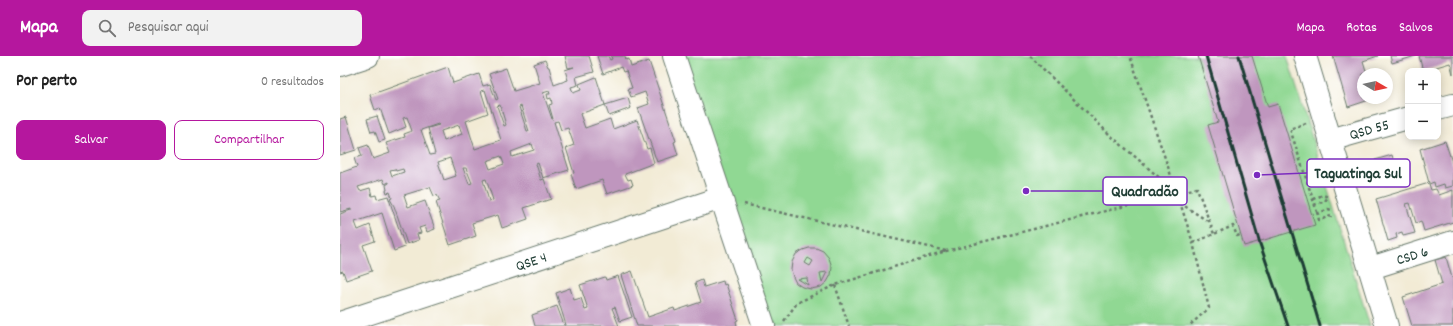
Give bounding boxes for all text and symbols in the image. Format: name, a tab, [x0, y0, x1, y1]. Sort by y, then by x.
search box	[82, 10, 362, 46]
text: Mapa	[20, 15, 58, 42]
icon: search	[96, 17, 118, 39]
text: Pesquisar aqui	[128, 17, 209, 39]
text: Mapa	[1296, 18, 1324, 38]
text: Rotas	[1346, 18, 1377, 38]
text: Salvos	[1399, 18, 1433, 38]
north arrow	[1357, 68, 1393, 104]
map controls	[1405, 68, 1441, 140]
button: +	[1405, 68, 1441, 104]
text: Por perto	[16, 70, 77, 94]
text: 0 resultados	[261, 73, 324, 92]
button: −	[1405, 104, 1441, 140]
street label: QSD 55	[1347, 115, 1392, 147]
button: Salvar	[16, 120, 166, 160]
button: Compartilhar	[174, 120, 324, 160]
callout: Taguatinga Sul	[1307, 159, 1410, 187]
text: Taguatinga Sul	[1314, 163, 1402, 186]
callout: Quadradão	[1103, 177, 1187, 205]
text: Quadradão	[1111, 181, 1179, 204]
street label: CSD 6	[1394, 242, 1431, 272]
street label: QSE 4	[513, 248, 550, 278]

